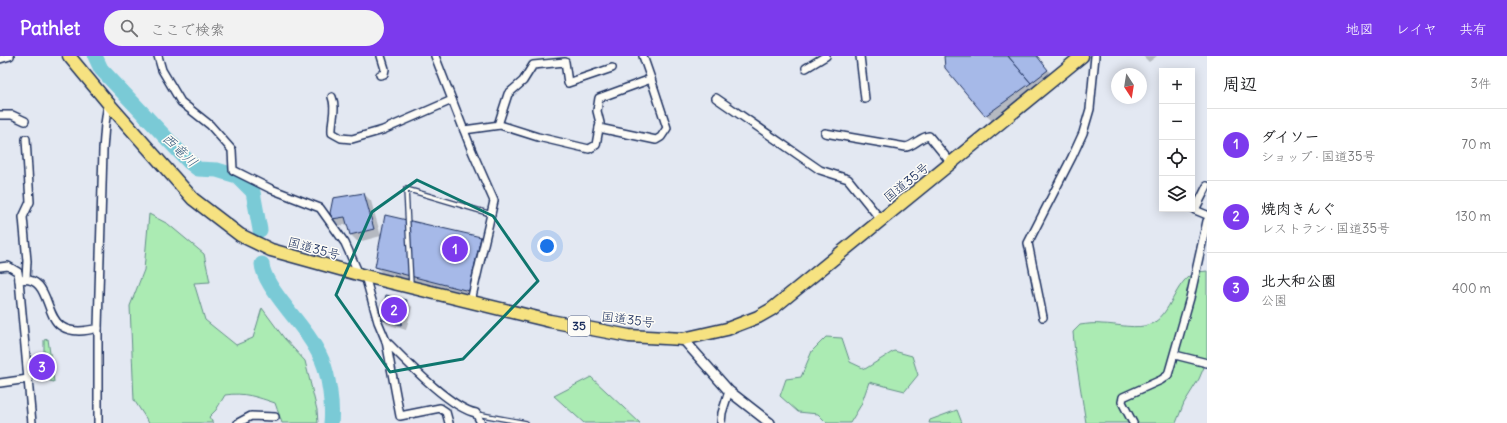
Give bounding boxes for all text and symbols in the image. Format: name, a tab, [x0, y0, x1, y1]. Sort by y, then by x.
search box	[104, 10, 384, 46]
text: Pathlet	[20, 16, 80, 40]
icon: search	[118, 17, 140, 39]
text: ここで検索	[150, 20, 225, 39]
text: 地図	[1346, 20, 1374, 38]
text: レイヤ	[1396, 20, 1437, 38]
text: 共有	[1459, 20, 1487, 38]
north arrow	[1111, 68, 1147, 104]
map controls	[1159, 68, 1195, 212]
button: +	[1159, 68, 1195, 104]
text: 周辺	[1223, 73, 1257, 95]
text: 3件	[1471, 75, 1491, 92]
button: −	[1159, 104, 1195, 140]
text: ダイソー	[1261, 127, 1320, 146]
water label: 西竜川	[159, 129, 201, 171]
text: 1	[1233, 136, 1239, 153]
text: 70 m	[1462, 136, 1491, 153]
button: locate	[1159, 140, 1195, 176]
text: ショップ · 国道35号	[1261, 148, 1375, 165]
street label: 国道35号	[880, 159, 933, 206]
button: layers	[1159, 176, 1195, 212]
text: 焼肉きんぐ	[1261, 199, 1336, 218]
text: 2	[1232, 208, 1240, 225]
text: 130 m	[1455, 208, 1491, 225]
text: レストラン · 国道35号	[1261, 220, 1390, 237]
street label: 国道35号	[286, 233, 342, 264]
pin: 1	[442, 234, 468, 264]
your location	[537, 236, 557, 256]
text: 北大和公園	[1261, 271, 1336, 290]
text: 3	[1232, 280, 1240, 297]
text: 400 m	[1452, 280, 1491, 297]
text: 公園	[1261, 292, 1287, 309]
pin: 2	[381, 295, 407, 325]
street label: 国道35号	[600, 308, 656, 331]
road number: 35	[568, 316, 590, 336]
pin: 3	[29, 352, 55, 382]

